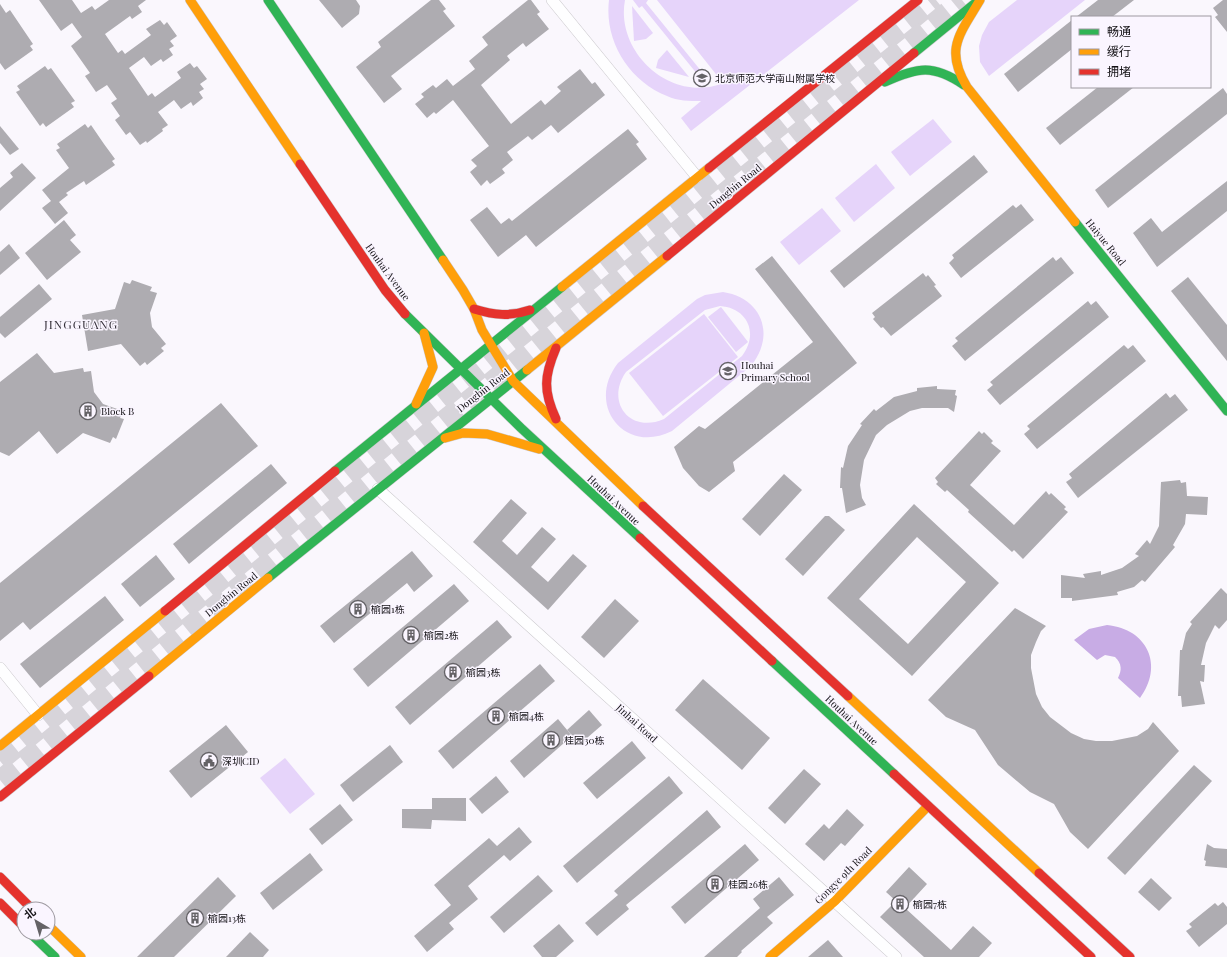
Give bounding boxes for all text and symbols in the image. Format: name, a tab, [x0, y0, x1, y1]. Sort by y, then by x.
legend	[1071, 16, 1211, 88]
text: 畅通	[1107, 23, 1131, 39]
text: 缓行	[1107, 43, 1131, 59]
text: 拥堵	[1107, 63, 1131, 79]
school or university icon: 北京师范大学南山附属学校	[692, 68, 712, 88]
place label: 北京师范大学南山附属学校	[715, 71, 835, 85]
street label: Dongbin Road	[706, 160, 764, 211]
street label: Haiyue Road	[1083, 216, 1129, 269]
street label: Houhai Avenue	[362, 241, 414, 303]
district label: JINGGUANG	[43, 316, 118, 332]
place label: Houhai Primary School	[741, 358, 810, 384]
school or university icon: Houhai Primary School	[718, 361, 738, 381]
street label: Dongbin Road	[454, 365, 513, 415]
building icon: Block B	[78, 401, 98, 421]
place label: Block B	[101, 404, 134, 418]
street label: Houhai Avenue	[584, 472, 644, 528]
street label: Dongbin Road	[202, 568, 260, 619]
building icon: 榆园1栋	[348, 599, 368, 619]
place label: 榆园1栋	[371, 602, 405, 616]
building icon: 榆园2栋	[401, 625, 421, 645]
place label: 榆园2栋	[424, 628, 459, 642]
building icon: 榆园3栋	[443, 662, 463, 682]
place label: 榆园3栋	[466, 665, 501, 679]
street label: Houhai Avenue	[822, 692, 882, 748]
street label: Jinhai Road	[613, 700, 661, 745]
building icon: 榆园4栋	[486, 706, 506, 726]
place label: 榆园4栋	[509, 709, 544, 723]
building icon: 桂园30栋	[541, 730, 561, 750]
place label: 桂园30栋	[564, 733, 605, 747]
public building icon: 深圳CID	[199, 751, 219, 771]
place label: 深圳CID	[222, 754, 260, 768]
street label: Gongye 9th Road	[811, 843, 875, 907]
building icon: 桂园26栋	[705, 874, 725, 894]
place label: 桂园26栋	[728, 877, 768, 891]
building icon: 榆园7栋	[890, 894, 910, 914]
place label: 榆园7栋	[913, 897, 947, 911]
north arrow	[16, 901, 56, 941]
text: 北	[21, 903, 38, 922]
building icon: 榆园13栋	[185, 908, 205, 928]
place label: 榆园13栋	[208, 911, 246, 925]

